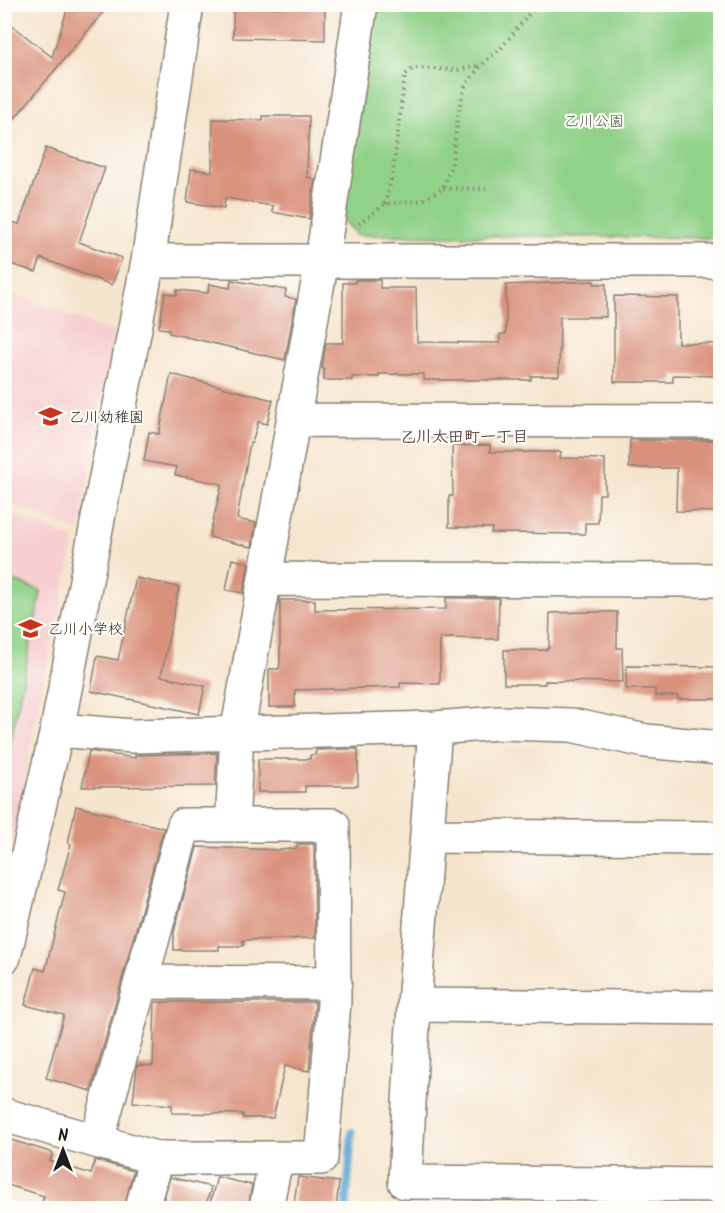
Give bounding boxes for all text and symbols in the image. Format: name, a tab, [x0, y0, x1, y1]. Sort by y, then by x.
park label: 乙川公園	[564, 110, 624, 134]
school or university icon: 乙川幼稚園	[38, 404, 64, 430]
place label: 乙川幼稚園	[69, 406, 144, 430]
district label: 乙川太田町一丁目	[400, 425, 528, 450]
school or university icon: 乙川小学校	[17, 616, 43, 642]
place label: 乙川小学校	[48, 618, 123, 642]
north arrow	[33, 1120, 93, 1180]
text: N	[58, 1124, 68, 1149]

